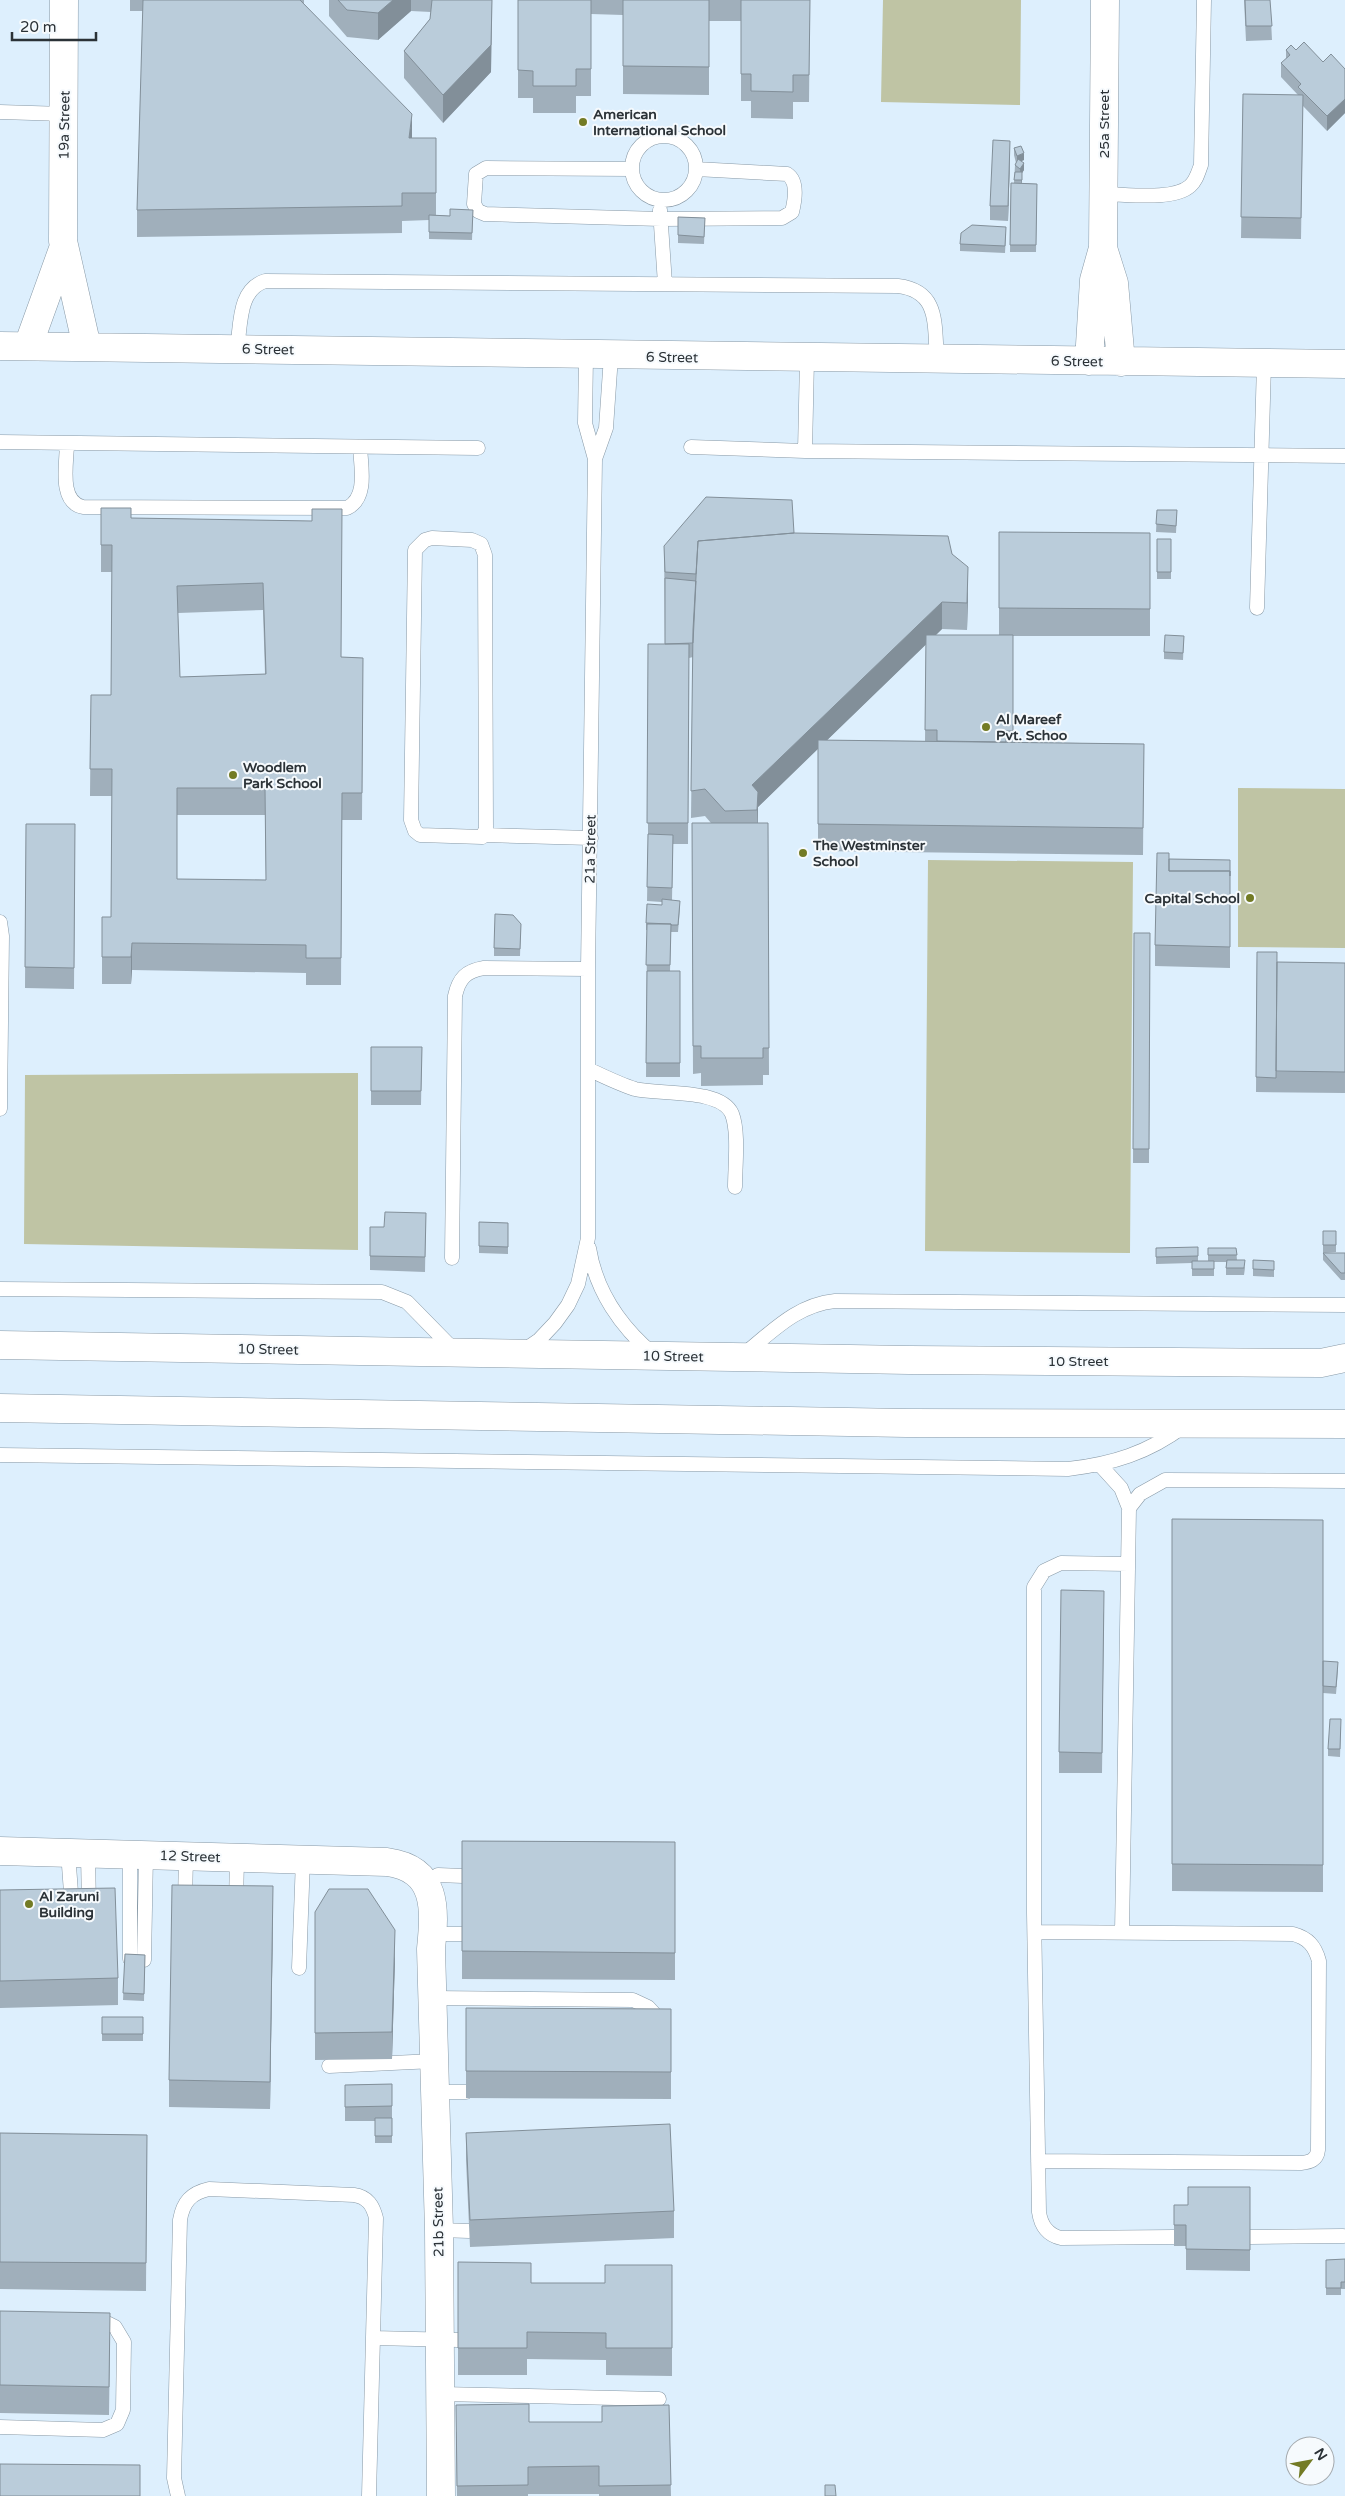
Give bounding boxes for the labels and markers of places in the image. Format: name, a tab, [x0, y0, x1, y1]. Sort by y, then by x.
place label: American International School	[593, 106, 726, 139]
marker: American International School	[577, 116, 589, 128]
place label: Al Mareef Pvt. Schoo	[996, 711, 1068, 744]
marker: Al Mareef Pvt. Schoo	[980, 721, 992, 733]
place label: Woodlem Park School	[243, 759, 322, 792]
marker: Woodlem Park School	[227, 769, 239, 781]
place label: The Westminster School	[812, 837, 926, 870]
marker: The Westminster School	[797, 847, 809, 859]
place label: Capital School	[1145, 890, 1240, 907]
marker: Capital School	[1244, 892, 1256, 904]
place label: Al Zaruni Building	[39, 1888, 99, 1921]
marker: Al Zaruni Building	[23, 1898, 35, 1910]

